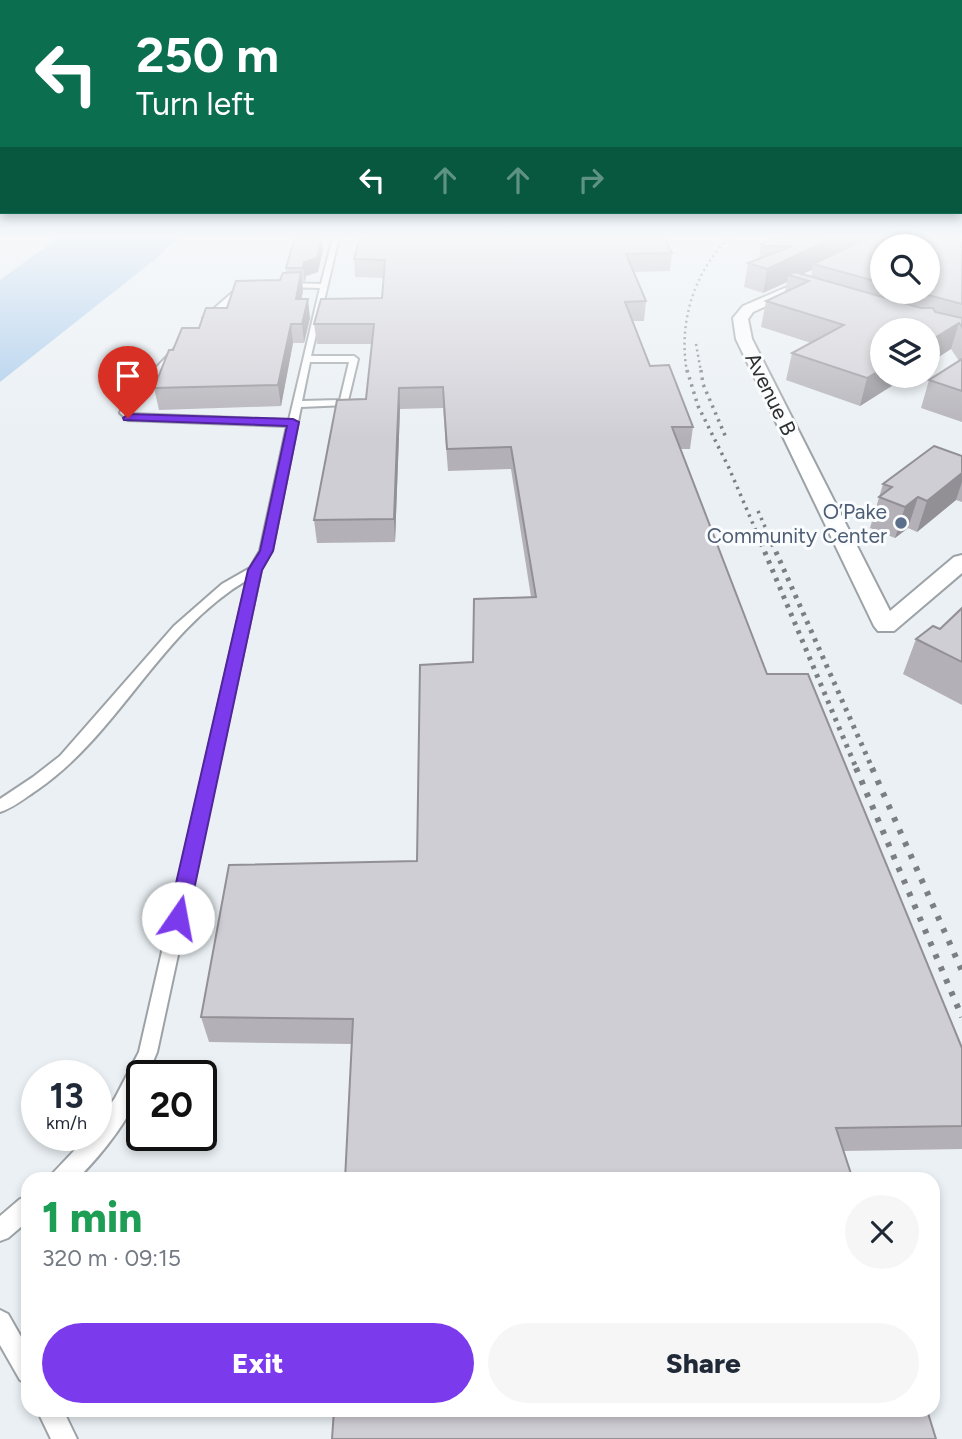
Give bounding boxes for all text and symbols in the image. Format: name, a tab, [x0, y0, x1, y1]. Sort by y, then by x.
text: 250 m	[136, 25, 279, 84]
icon: left	[21, 28, 112, 119]
text: Turn left	[136, 85, 255, 123]
icon: left	[353, 161, 391, 199]
icon: ahead	[426, 161, 464, 199]
icon: ahead	[499, 161, 537, 199]
icon: right	[572, 161, 610, 199]
map controls	[870, 234, 940, 388]
button: search	[870, 234, 940, 304]
button: layers	[870, 318, 940, 388]
pin	[98, 346, 158, 418]
street label: Avenue B	[740, 349, 802, 439]
icon: arrive	[109, 357, 147, 395]
place label: O’Pake Community Center	[707, 499, 887, 548]
marker: O’Pake Community Center	[893, 515, 909, 531]
position arrow	[141, 881, 215, 955]
speed limit sign: 20	[126, 1060, 217, 1151]
text: 13	[49, 1075, 84, 1117]
text: km/h	[46, 1112, 87, 1134]
text: 1 min	[42, 1192, 142, 1243]
button: close	[845, 1195, 919, 1269]
text: 320 m · 09:15	[42, 1244, 181, 1272]
button: Exit	[42, 1323, 474, 1403]
button: Share	[488, 1323, 919, 1403]

